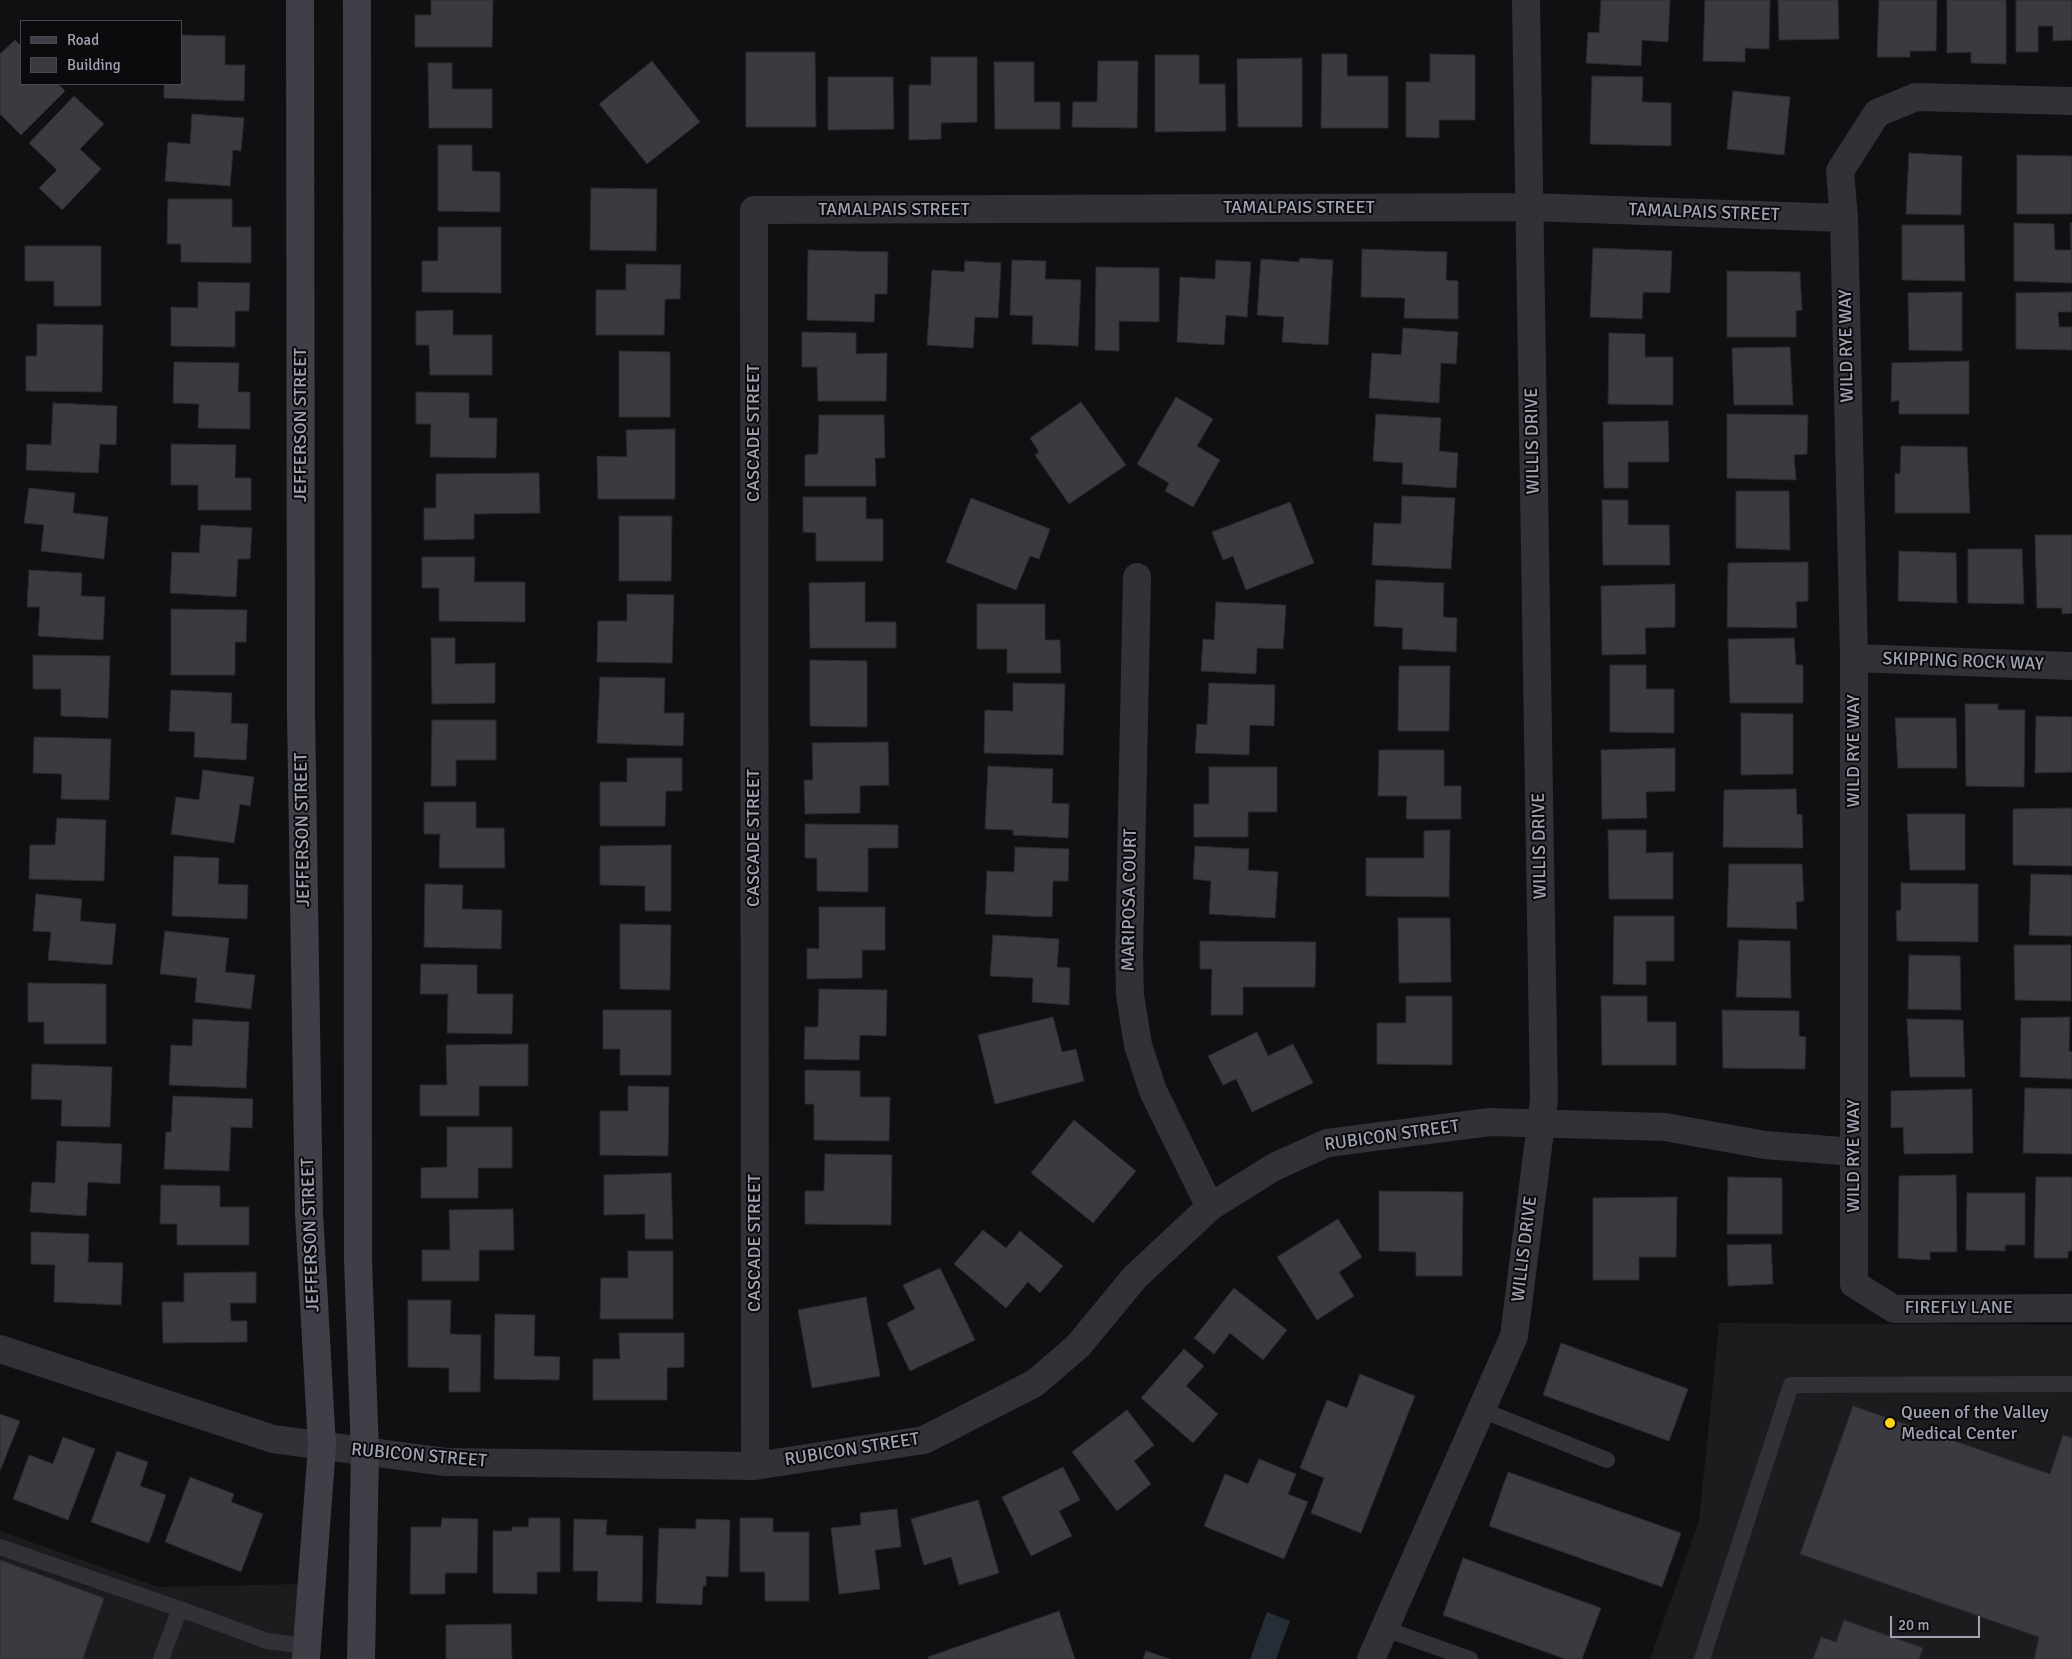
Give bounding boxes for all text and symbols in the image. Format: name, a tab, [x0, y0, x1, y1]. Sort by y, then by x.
legend	[20, 20, 182, 85]
text: Road	[67, 31, 99, 49]
text: Building	[67, 56, 121, 74]
street label: TAMALPAIS STREET	[1223, 197, 1375, 219]
street label: TAMALPAIS STREET	[818, 199, 970, 221]
street label: TAMALPAIS STREET	[1628, 200, 1780, 226]
street label: WILD RYE WAY	[1835, 289, 1859, 403]
street label: JEFFERSON STREET	[290, 348, 312, 502]
street label: CASCADE STREET	[743, 364, 765, 502]
street label: WILLIS DRIVE	[1521, 388, 1545, 494]
street label: SKIPPING ROCK WAY	[1882, 648, 2044, 676]
street label: WILD RYE WAY	[1843, 695, 1865, 807]
street label: JEFFERSON STREET	[291, 753, 315, 907]
street label: CASCADE STREET	[743, 769, 765, 907]
street label: WILLIS DRIVE	[1528, 793, 1552, 899]
street label: MARIPOSA COURT	[1118, 828, 1142, 972]
street label: WILD RYE WAY	[1843, 1100, 1865, 1212]
street label: RUBICON STREET	[1323, 1116, 1461, 1156]
street label: JEFFERSON STREET	[298, 1157, 324, 1313]
street label: CASCADE STREET	[744, 1174, 766, 1312]
street label: WILLIS DRIVE	[1508, 1195, 1542, 1303]
street label: FIREFLY LANE	[1905, 1297, 2013, 1319]
place label: Queen of the Valley Medical Center	[1901, 1402, 2049, 1445]
marker: Queen of the Valley Medical Center	[1883, 1416, 1897, 1430]
street label: RUBICON STREET	[783, 1429, 921, 1471]
street label: RUBICON STREET	[350, 1439, 488, 1473]
scale bar	[1892, 1606, 1982, 1638]
text: 20 m	[1898, 1616, 1929, 1634]

